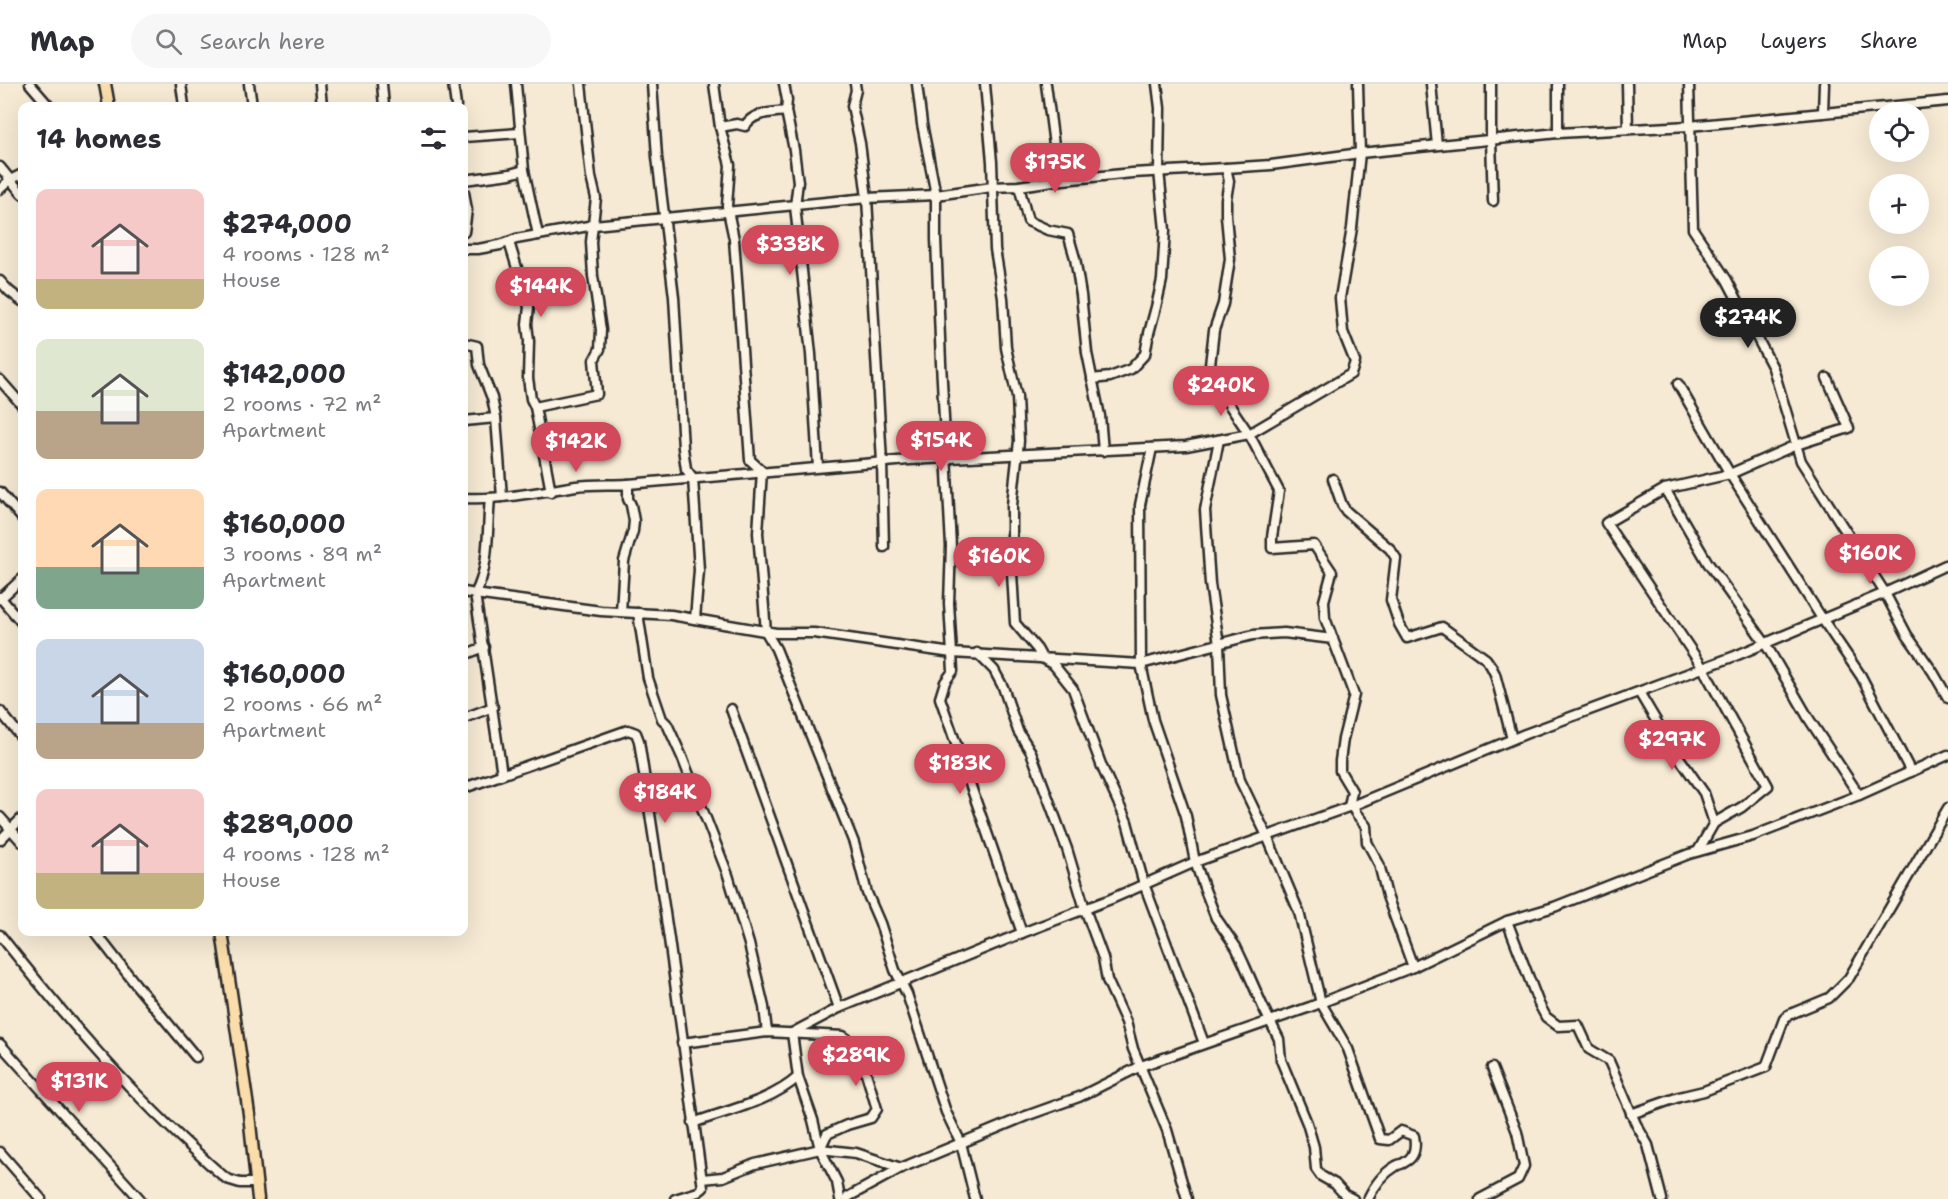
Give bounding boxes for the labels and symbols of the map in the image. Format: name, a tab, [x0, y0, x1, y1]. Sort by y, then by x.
pin: $175K	[1013, 143, 1097, 194]
pin: $338K	[748, 225, 832, 276]
pin: $144K	[499, 267, 583, 318]
pin: $274K	[1706, 298, 1790, 349]
pin: $240K	[1179, 366, 1263, 417]
pin: $154K	[899, 421, 983, 472]
pin: $142K	[534, 422, 618, 473]
pin: $160K	[1828, 534, 1912, 585]
pin: $160K	[957, 537, 1041, 588]
pin: $297K	[1630, 720, 1714, 771]
pin: $183K	[918, 744, 1002, 795]
pin: $184K	[623, 773, 707, 824]
pin: $289K	[814, 1036, 898, 1087]
pin: $131K	[37, 1062, 121, 1113]

